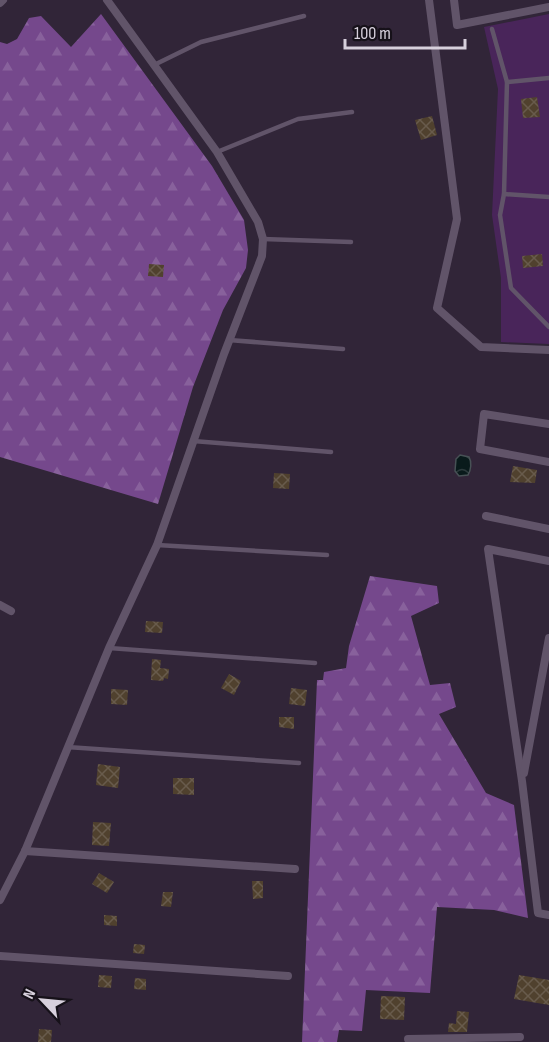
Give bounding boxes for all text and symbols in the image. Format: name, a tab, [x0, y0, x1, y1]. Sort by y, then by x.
scale bar	[345, 12, 465, 50]
text: 100 m	[354, 23, 391, 44]
north arrow	[12, 970, 72, 1030]
text: N	[19, 986, 40, 1002]

